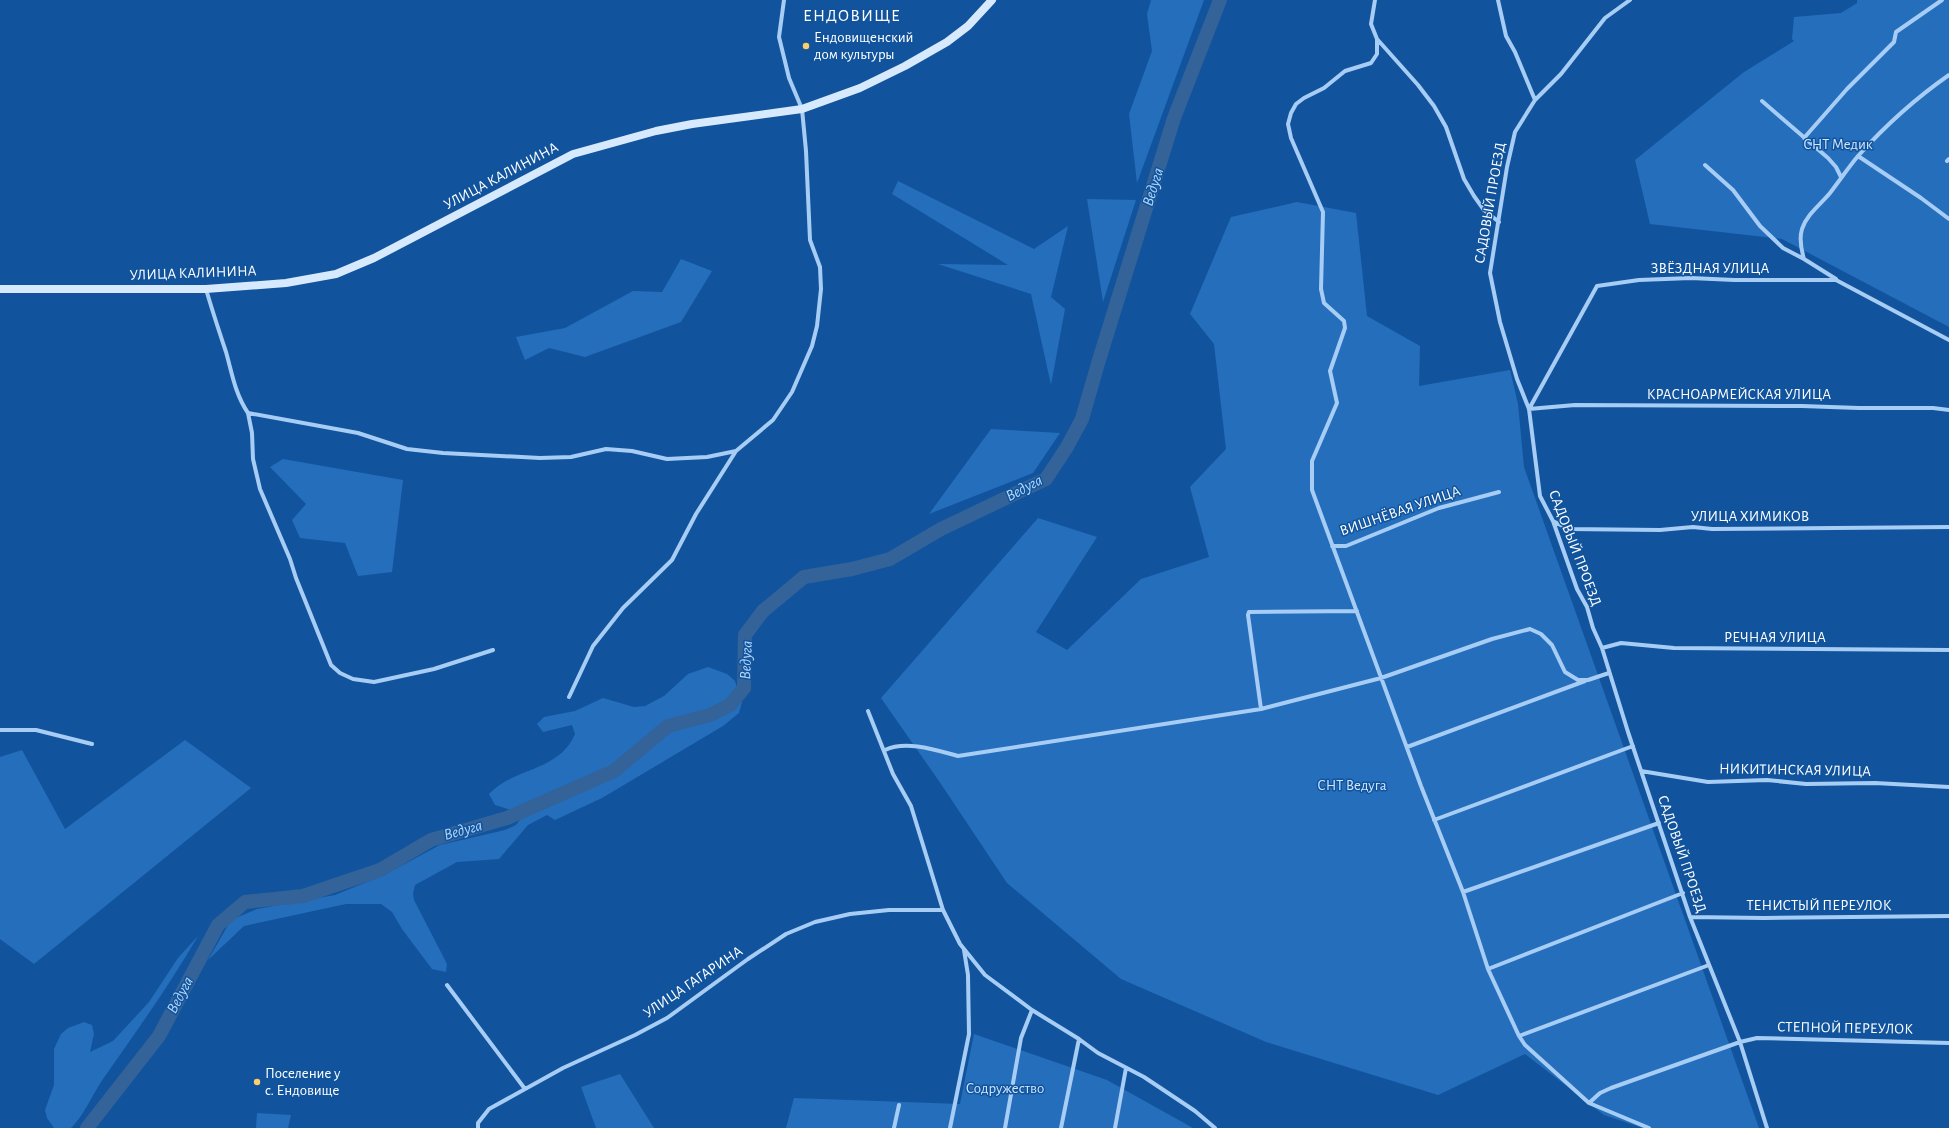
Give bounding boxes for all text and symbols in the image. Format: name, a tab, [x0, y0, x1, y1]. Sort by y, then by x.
district label: ЕНДОВИЩЕ	[803, 7, 901, 24]
place label: Ендовищенский дом культуры	[814, 30, 914, 62]
marker: Ендовищенский дом культуры	[801, 41, 811, 51]
park label: СНТ Медик	[1803, 137, 1873, 152]
street label: УЛИЦА КАЛИНИНА	[441, 139, 561, 212]
street label: САДОВЫЙ ПРОЕЗД	[1472, 141, 1508, 265]
water label: Ведуга	[1140, 166, 1166, 208]
street label: ЗВЁЗДНАЯ УЛИЦА	[1651, 260, 1769, 276]
street label: УЛИЦА КАЛИНИНА	[129, 263, 257, 283]
street label: КРАСНОАРМЕЙСКАЯ УЛИЦА	[1647, 387, 1831, 402]
water label: Ведуга	[1003, 472, 1045, 504]
street label: ВИШНЁВАЯ УЛИЦА	[1337, 482, 1462, 539]
street label: САДОВЫЙ ПРОЕЗД	[1546, 488, 1604, 608]
street label: УЛИЦА ХИМИКОВ	[1691, 509, 1809, 524]
street label: РЕЧНАЯ УЛИЦА	[1724, 630, 1826, 645]
water label: Ведуга	[737, 640, 755, 680]
street label: НИКИТИНСКАЯ УЛИЦА	[1719, 761, 1871, 779]
park label: СНТ Ведуга	[1317, 778, 1387, 793]
street label: САДОВЫЙ ПРОЕЗД	[1655, 793, 1709, 915]
water label: Ведуга	[442, 817, 484, 843]
street label: ТЕНИСТЫЙ ПЕРЕУЛОК	[1747, 898, 1892, 913]
street label: УЛИЦА ГАГАРИНА	[641, 943, 745, 1021]
water label: Ведуга	[164, 974, 196, 1016]
street label: СТЕПНОЙ ПЕРЕУЛОК	[1777, 1019, 1913, 1037]
place label: Поселение у с. Ендовище	[265, 1066, 341, 1098]
marker: Поселение у с. Ендовище	[252, 1077, 262, 1087]
park label: Содружество	[966, 1081, 1044, 1096]

